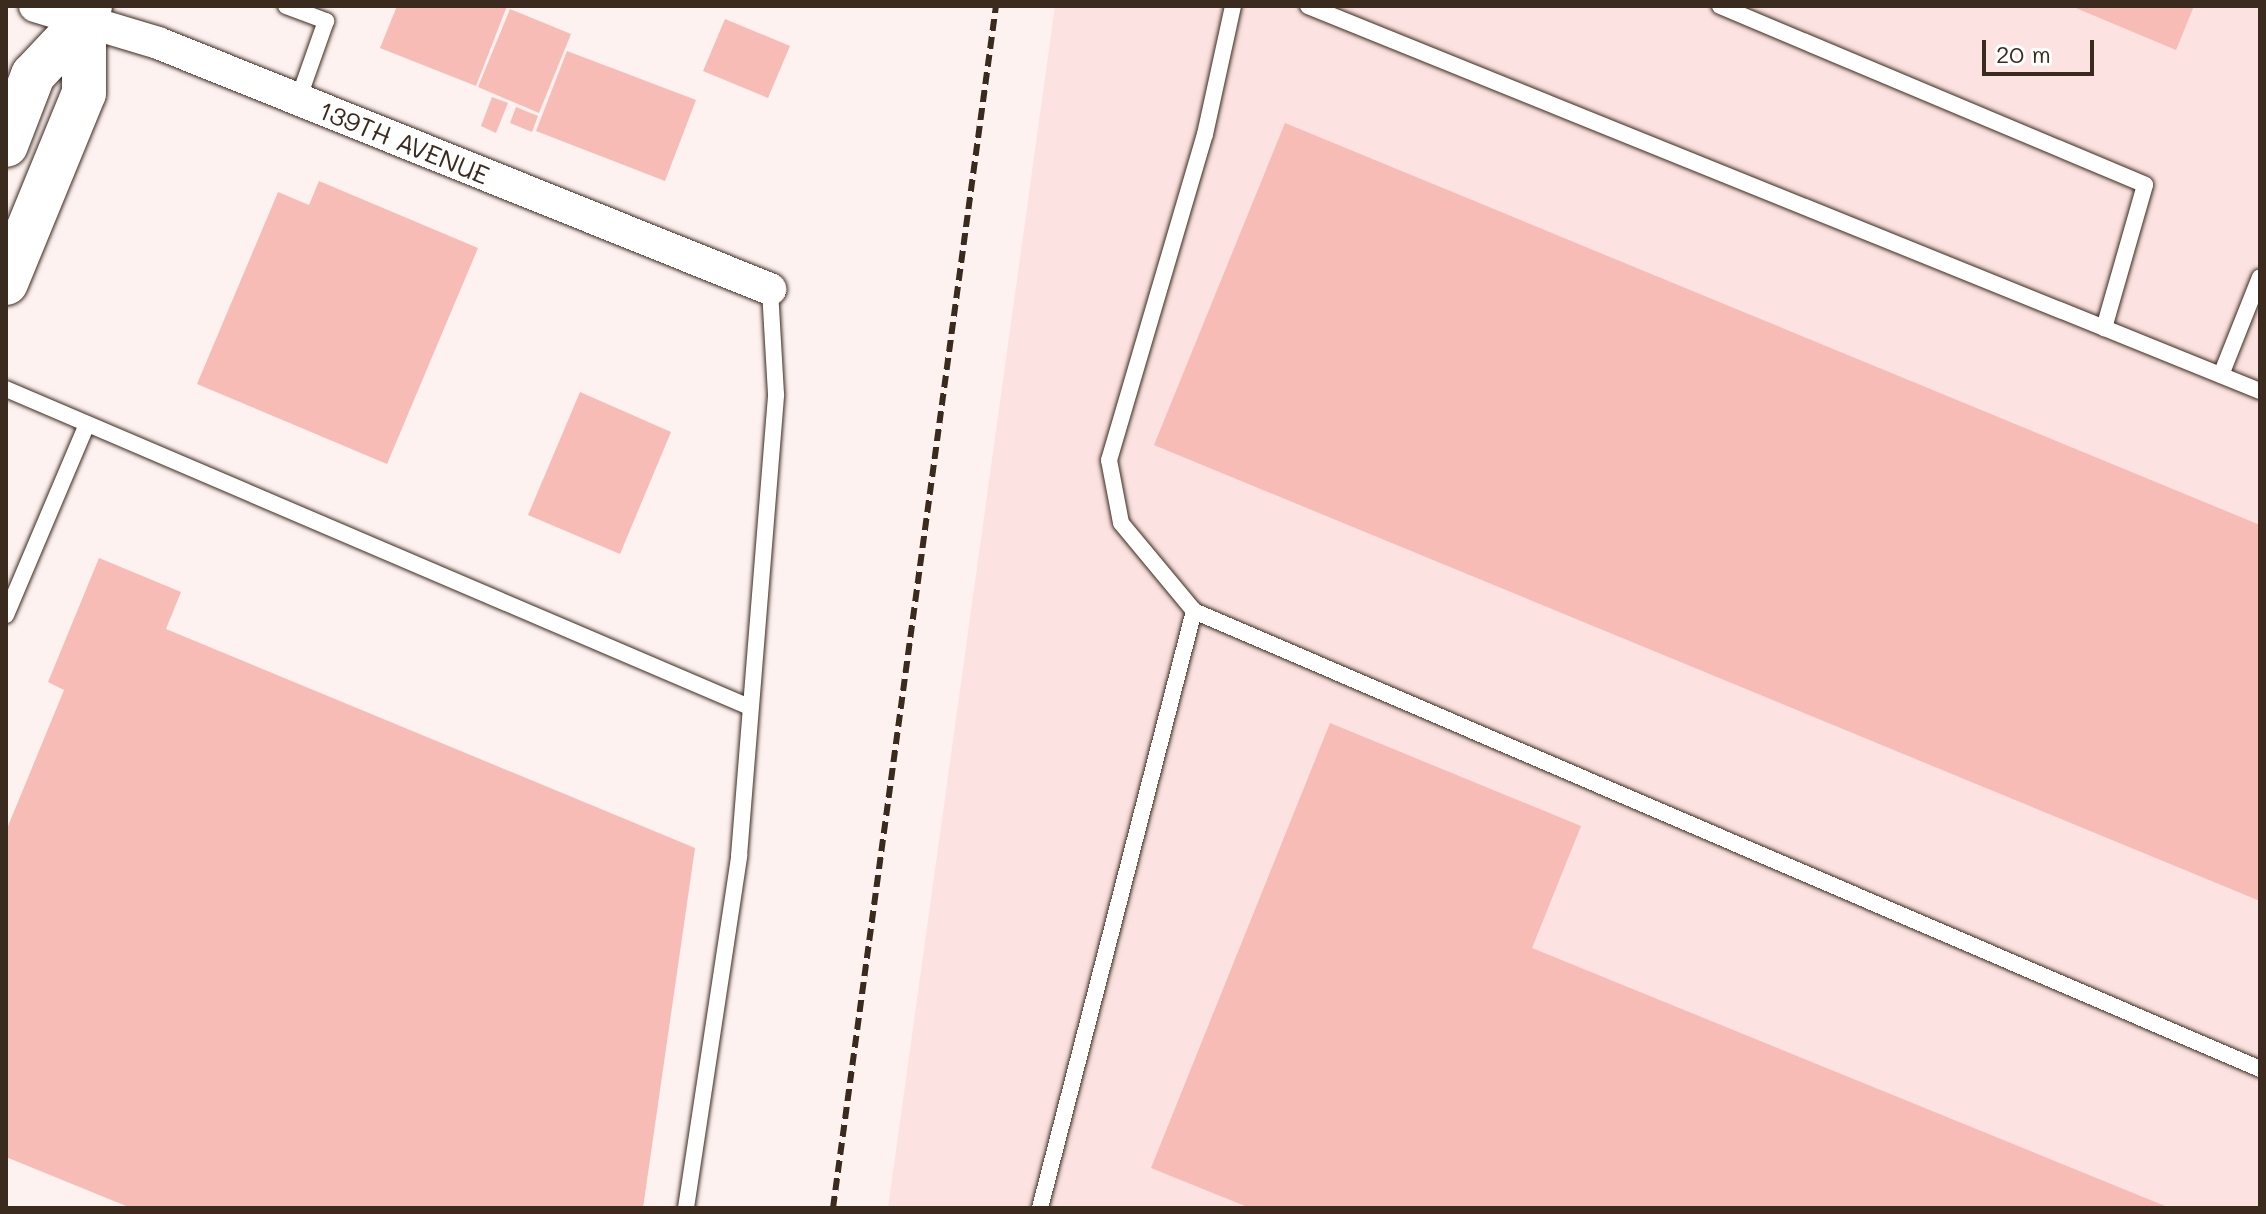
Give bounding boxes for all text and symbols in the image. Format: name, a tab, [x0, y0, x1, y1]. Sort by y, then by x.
scale bar	[1986, 24, 2098, 74]
text: 20 m	[1996, 38, 2051, 69]
street label: 139TH AVENUE	[314, 95, 494, 191]

